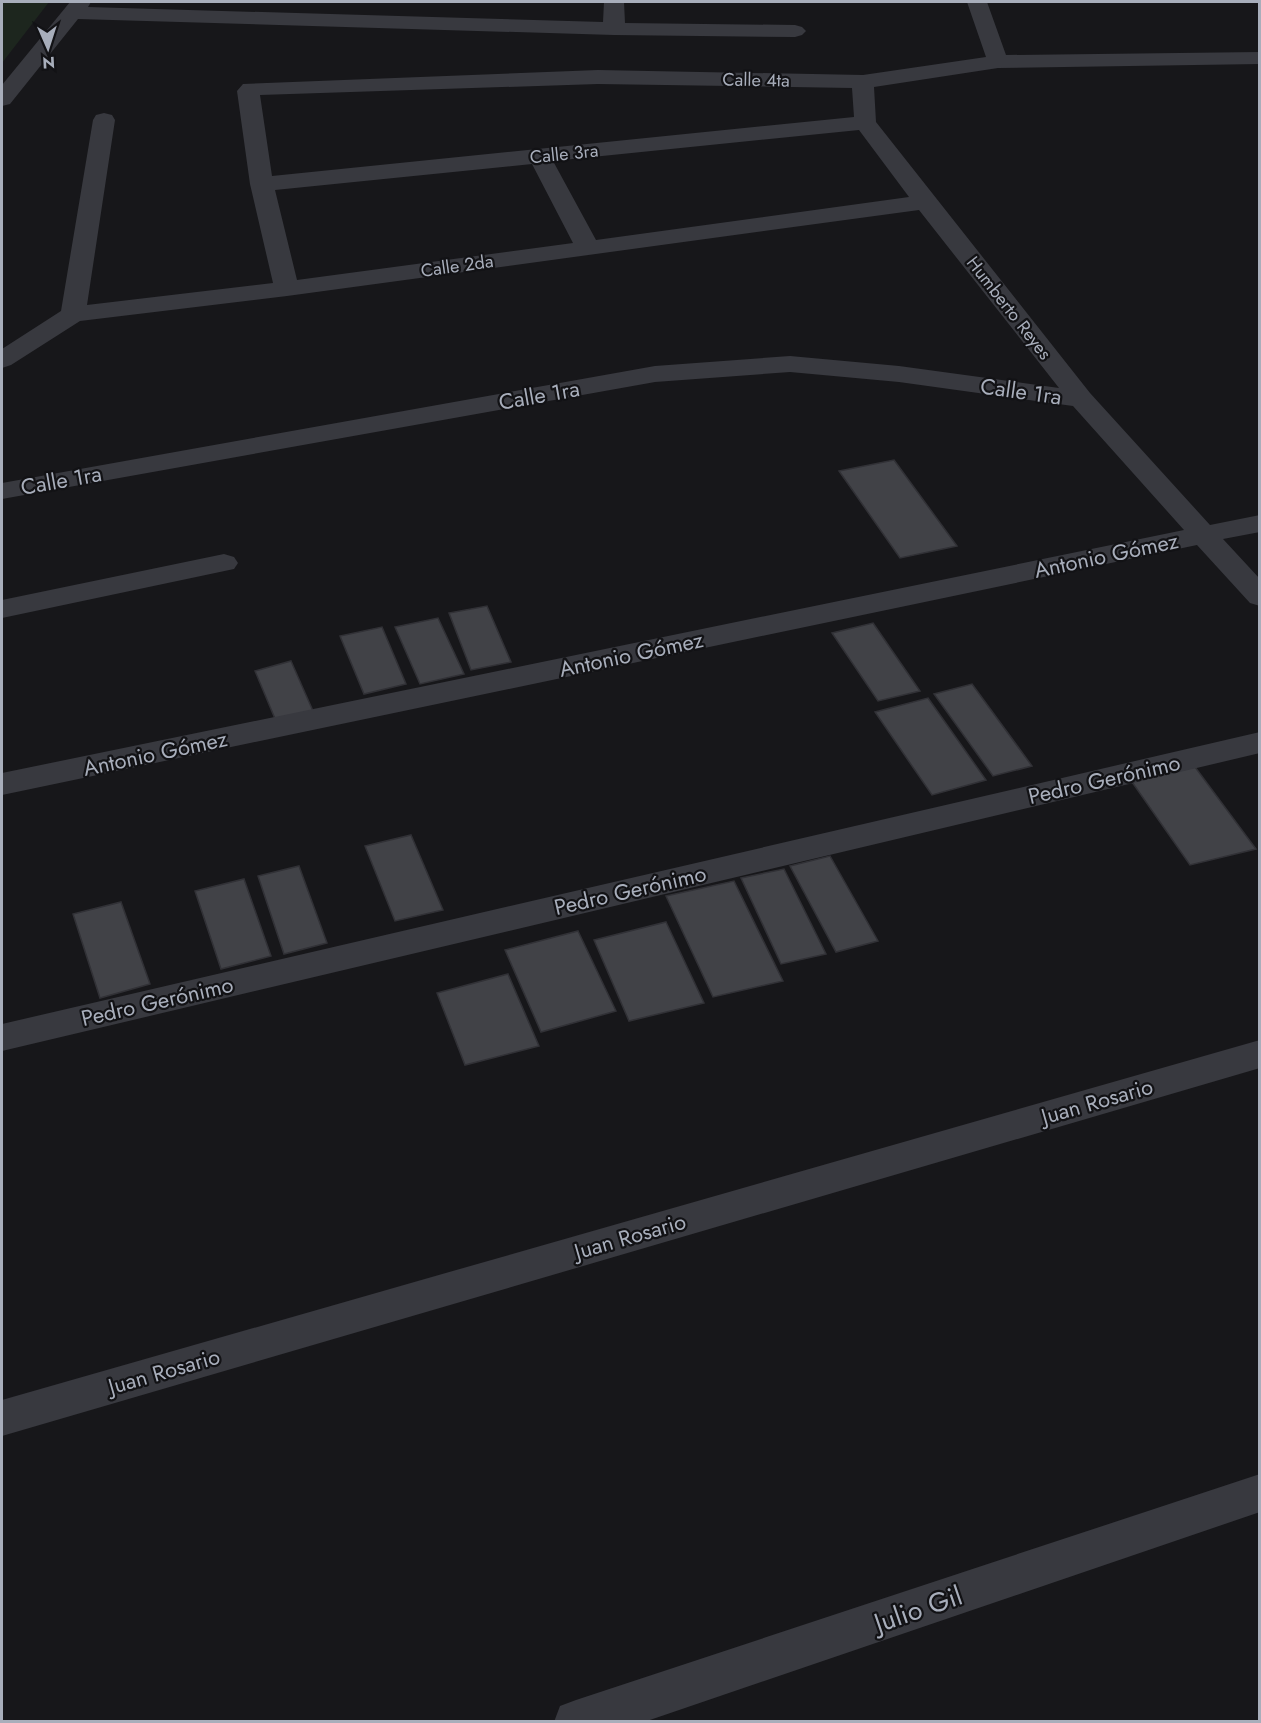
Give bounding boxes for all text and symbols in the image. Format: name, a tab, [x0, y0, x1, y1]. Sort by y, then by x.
north arrow	[18, 18, 78, 78]
text: N	[42, 51, 56, 74]
street label: Calle 4ta	[722, 66, 790, 94]
street label: Calle 3ra	[529, 137, 599, 171]
street label: Calle 2da	[419, 248, 495, 284]
street label: Humberto Reyes	[960, 251, 1058, 365]
street label: Calle 1ra	[978, 369, 1064, 413]
street label: Calle 1ra	[496, 372, 582, 418]
street label: Calle 1ra	[18, 457, 104, 503]
street label: Antonio Gómez	[1031, 524, 1181, 586]
street label: Antonio Gómez	[556, 623, 706, 685]
street label: Antonio Gómez	[80, 722, 230, 784]
street label: Pedro Gerónimo	[1025, 746, 1183, 812]
street label: Pedro Gerónimo	[551, 857, 709, 923]
street label: Pedro Gerónimo	[78, 968, 236, 1034]
street label: Juan Rosario	[1035, 1070, 1157, 1133]
street label: Juan Rosario	[568, 1205, 690, 1268]
street label: Juan Rosario	[102, 1340, 224, 1403]
street label: Julio Gil	[866, 1576, 967, 1643]

